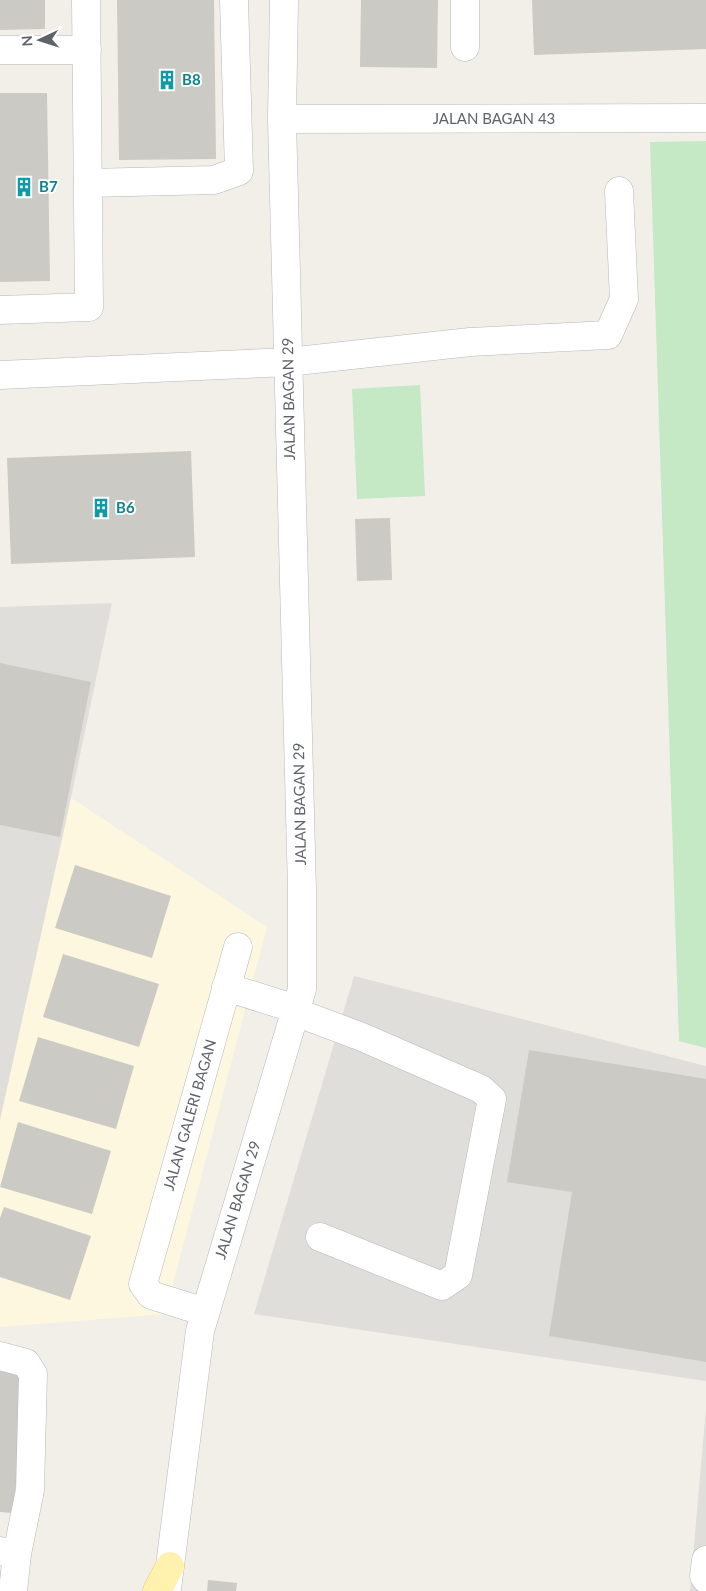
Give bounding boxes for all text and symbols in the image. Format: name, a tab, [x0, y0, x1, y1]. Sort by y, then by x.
north arrow	[15, 15, 65, 65]
text: N	[18, 35, 35, 47]
building icon: B8	[156, 69, 178, 91]
place label: B8	[182, 70, 201, 88]
street label: JALAN BAGAN 43	[433, 109, 555, 127]
building icon: B7	[13, 176, 35, 198]
place label: B7	[39, 177, 58, 195]
street label: JALAN BAGAN 29	[278, 338, 298, 460]
building icon: B6	[90, 497, 112, 519]
place label: B6	[116, 498, 135, 516]
street label: JALAN BAGAN 29	[289, 743, 309, 865]
street label: JALAN GALERI BAGAN	[159, 1037, 219, 1192]
street label: JALAN BAGAN 29	[211, 1138, 264, 1261]

